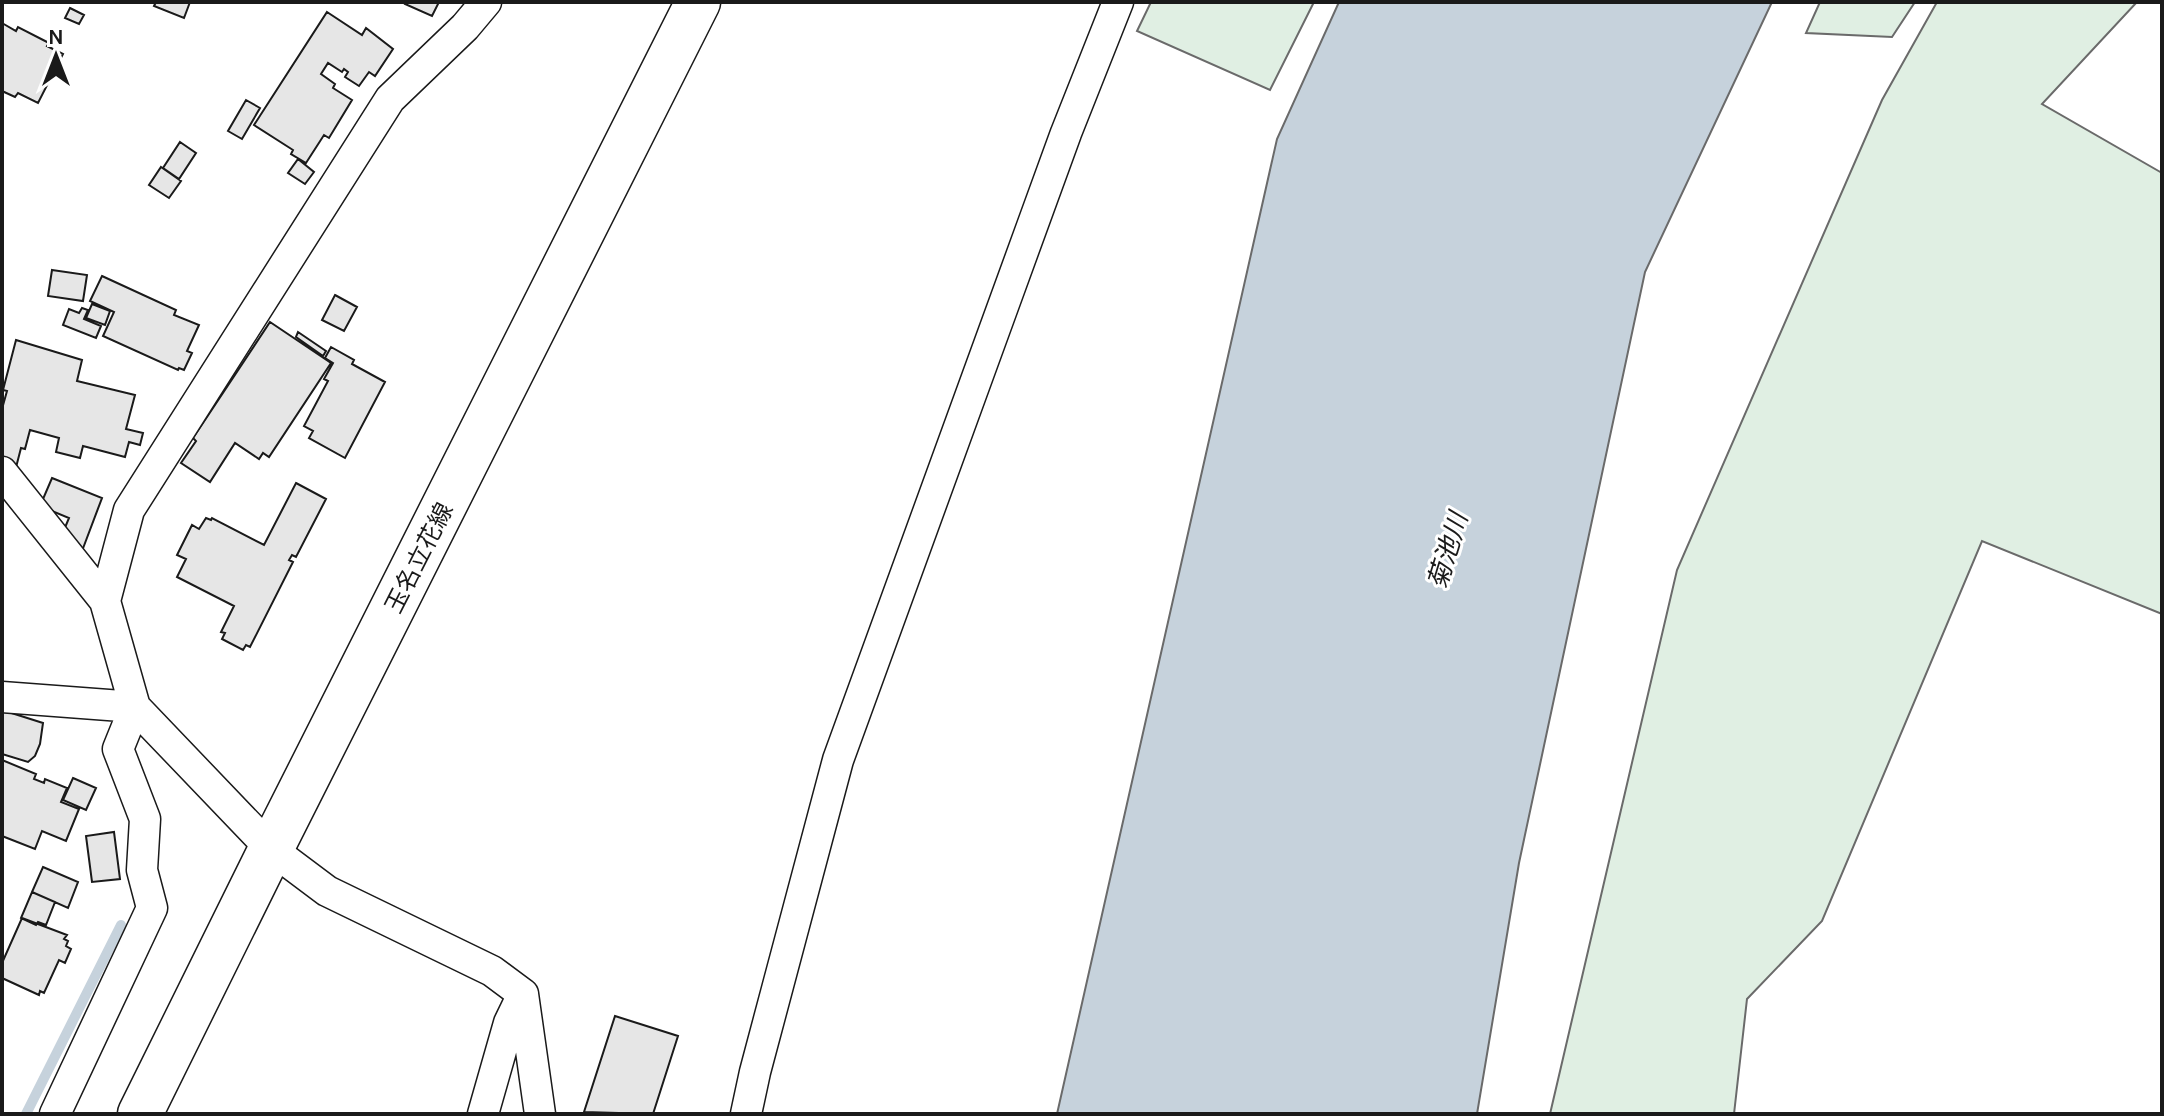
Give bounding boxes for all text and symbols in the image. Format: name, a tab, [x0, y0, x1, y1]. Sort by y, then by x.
north arrow	[16, 16, 96, 96]
text: N	[48, 24, 64, 50]
street label: 玉名立花線	[379, 498, 459, 618]
water label: 菊池川	[1422, 506, 1475, 593]

